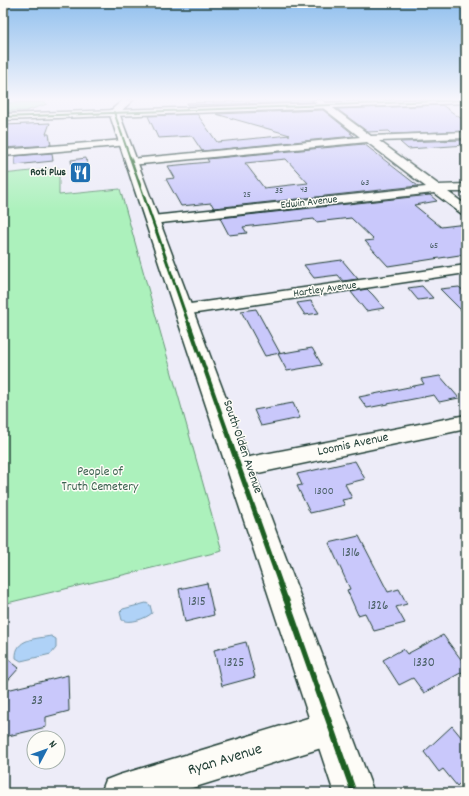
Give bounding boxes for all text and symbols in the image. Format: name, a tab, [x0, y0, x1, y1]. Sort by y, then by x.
restaurant icon: Roti Plus	[68, 160, 94, 186]
place label: Roti Plus	[30, 165, 66, 181]
house number: 63	[361, 177, 369, 190]
house number: 43	[300, 184, 308, 197]
house number: 35	[275, 185, 283, 198]
house number: 25	[243, 189, 251, 202]
street label: Edwin Avenue	[280, 192, 338, 214]
house number: 65	[430, 240, 438, 253]
street label: Hartley Avenue	[292, 278, 358, 302]
street label: South Olden Avenue	[217, 398, 267, 497]
street label: Loomis Avenue	[316, 428, 391, 462]
park label: People of Truth Cemetery	[62, 463, 139, 497]
house number: 1300	[314, 484, 334, 500]
house number: 1316	[342, 544, 360, 563]
house number: 1315	[188, 593, 206, 612]
house number: 1326	[368, 597, 388, 616]
house number: 1325	[224, 654, 244, 673]
house number: 1330	[413, 654, 435, 673]
house number: 33	[31, 692, 43, 711]
north arrow	[26, 730, 66, 770]
text: N	[44, 737, 60, 752]
street label: Ryan Avenue	[185, 738, 265, 782]

